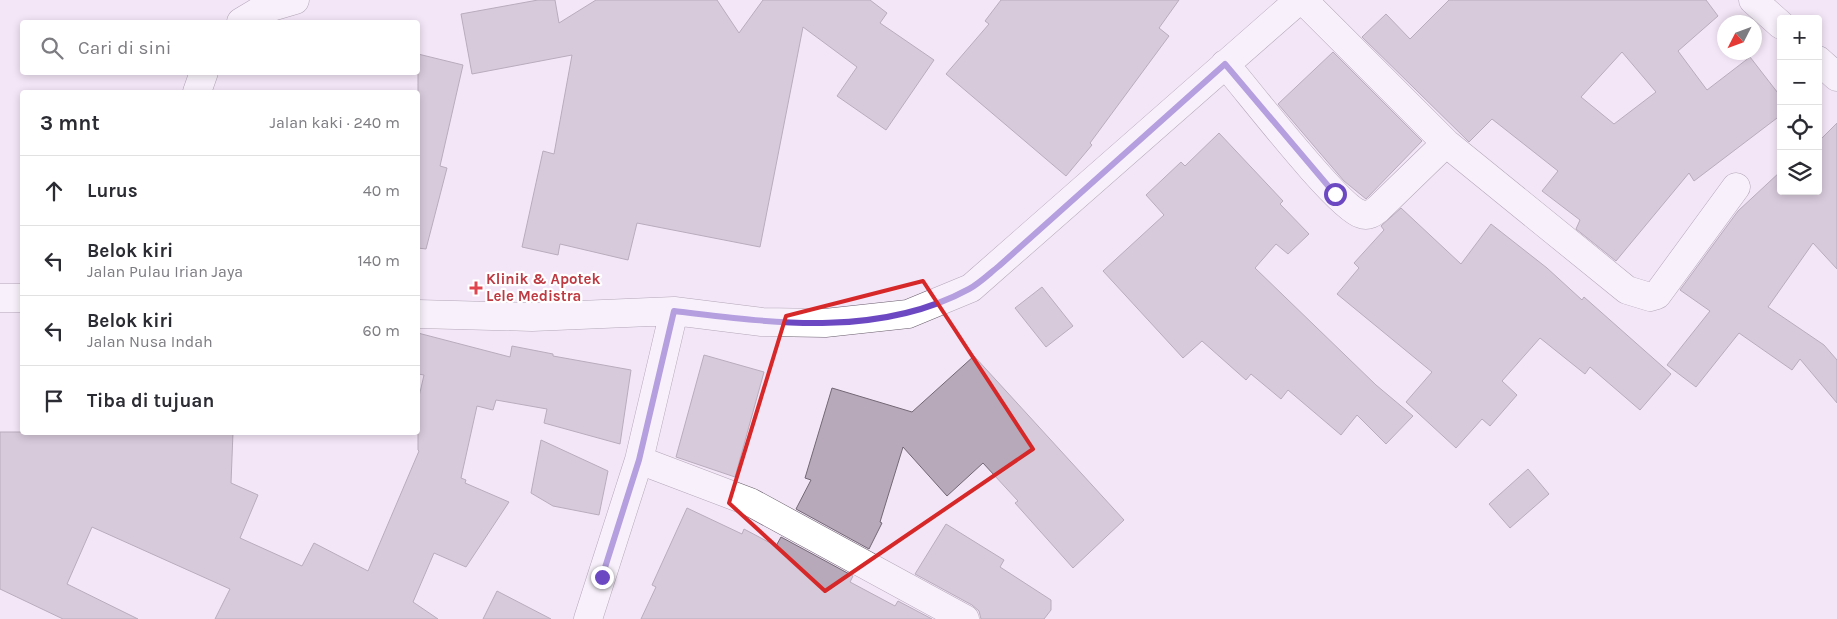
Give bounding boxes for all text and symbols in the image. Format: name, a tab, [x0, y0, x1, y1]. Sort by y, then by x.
north arrow	[1717, 15, 1762, 60]
map controls	[1777, 15, 1822, 195]
button: +	[1777, 15, 1822, 60]
search box	[20, 20, 420, 75]
icon: search	[38, 34, 66, 62]
text: Cari di sini	[78, 37, 171, 59]
button: −	[1777, 60, 1822, 105]
button: locate	[1777, 105, 1822, 150]
text: 3 mnt	[40, 111, 100, 135]
text: Jalan kaki · 240 m	[269, 113, 400, 132]
button: layers	[1777, 150, 1822, 195]
icon: ahead	[40, 177, 68, 205]
text: Lurus	[87, 180, 138, 202]
text: 40 m	[363, 181, 400, 200]
route start	[1324, 183, 1347, 206]
text: Belok kiri	[87, 240, 173, 262]
icon: left	[40, 247, 68, 275]
text: 140 m	[358, 251, 400, 270]
text: Jalan Pulau Irian Jaya	[87, 262, 243, 281]
place label: Klinik & Apotek Lele Medistra	[486, 270, 600, 305]
marker: Klinik & Apotek Lele Medistra	[470, 282, 482, 294]
text: Belok kiri	[87, 310, 173, 332]
icon: left	[40, 317, 68, 345]
text: 60 m	[363, 321, 400, 340]
text: Jalan Nusa Indah	[87, 332, 213, 351]
icon: arrive	[40, 387, 68, 415]
text: Tiba di tujuan	[87, 390, 214, 412]
route end	[591, 566, 614, 589]

